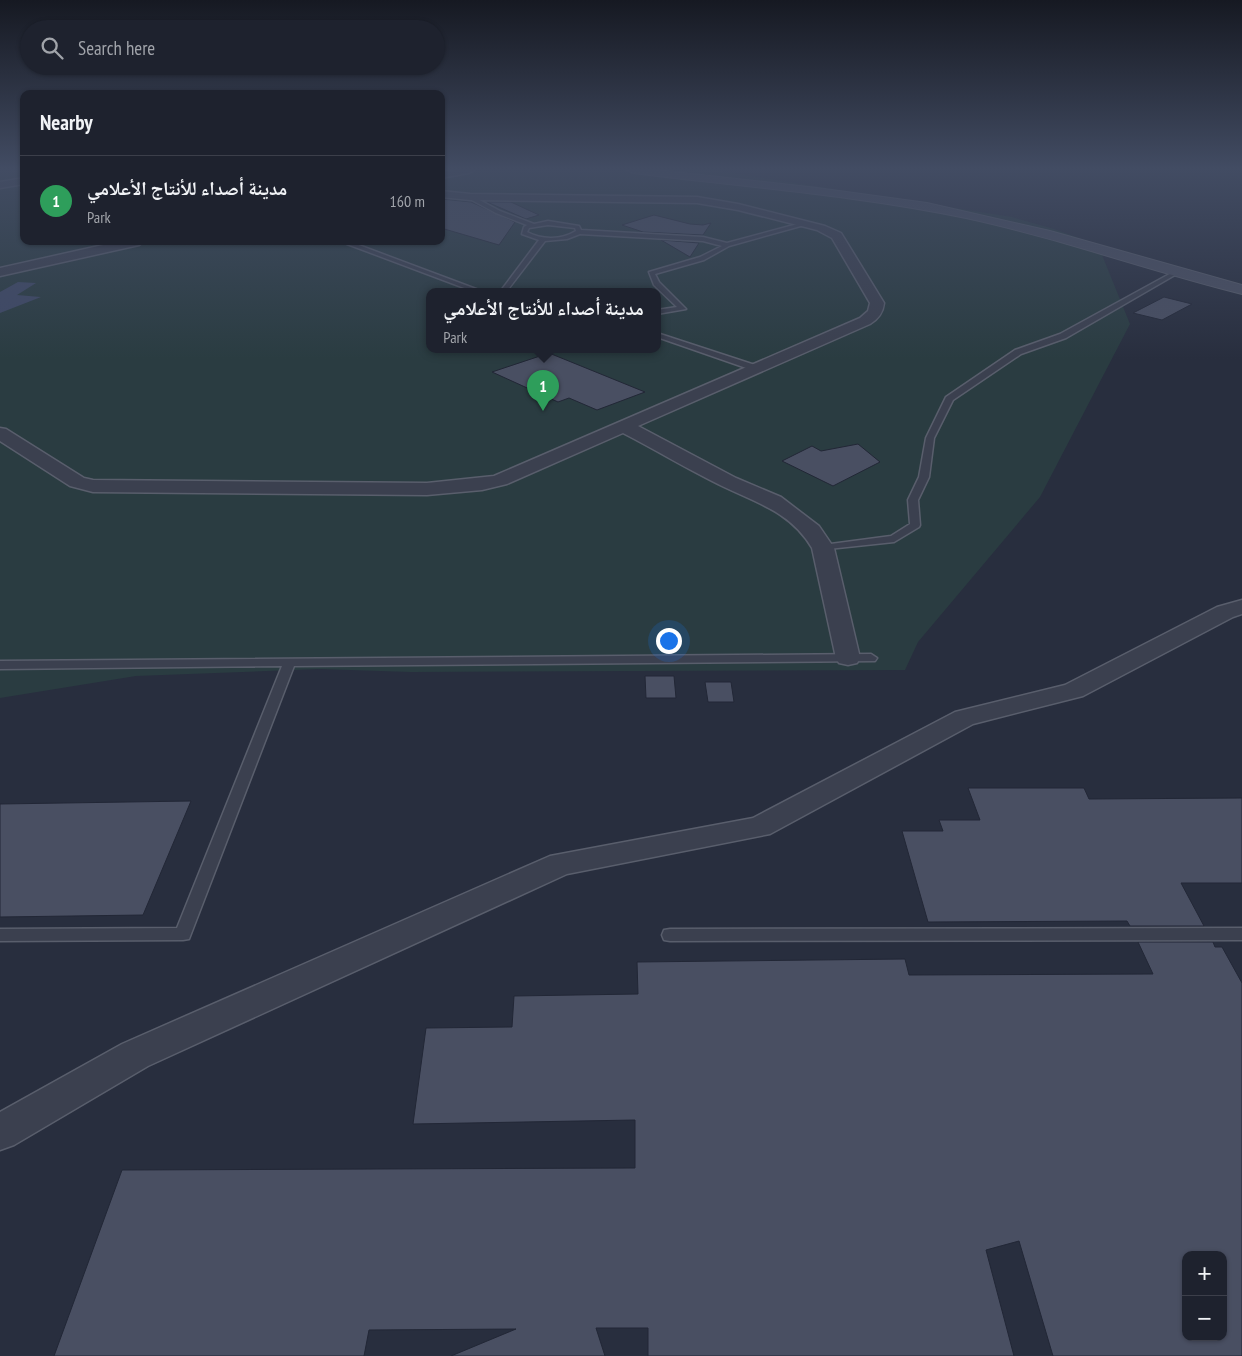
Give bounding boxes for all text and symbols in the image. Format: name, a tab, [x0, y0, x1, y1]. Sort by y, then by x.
search box	[20, 20, 445, 75]
icon: search	[38, 34, 66, 62]
text: Search here	[78, 36, 155, 60]
text: Nearby	[40, 109, 93, 136]
text: مدينة أصداء للأنتاج الأعلامي	[87, 176, 287, 200]
text: 1	[52, 191, 60, 211]
text: 160 m	[390, 191, 425, 211]
text: Park	[87, 207, 111, 227]
popup	[426, 288, 661, 353]
text: مدينة أصداء للأنتاج الأعلامي	[443, 296, 644, 320]
text: Park	[443, 327, 467, 347]
pin: 1	[527, 370, 559, 411]
your location	[656, 628, 682, 654]
map controls	[1182, 1251, 1227, 1341]
button: +	[1182, 1251, 1227, 1296]
button: −	[1182, 1296, 1227, 1341]

